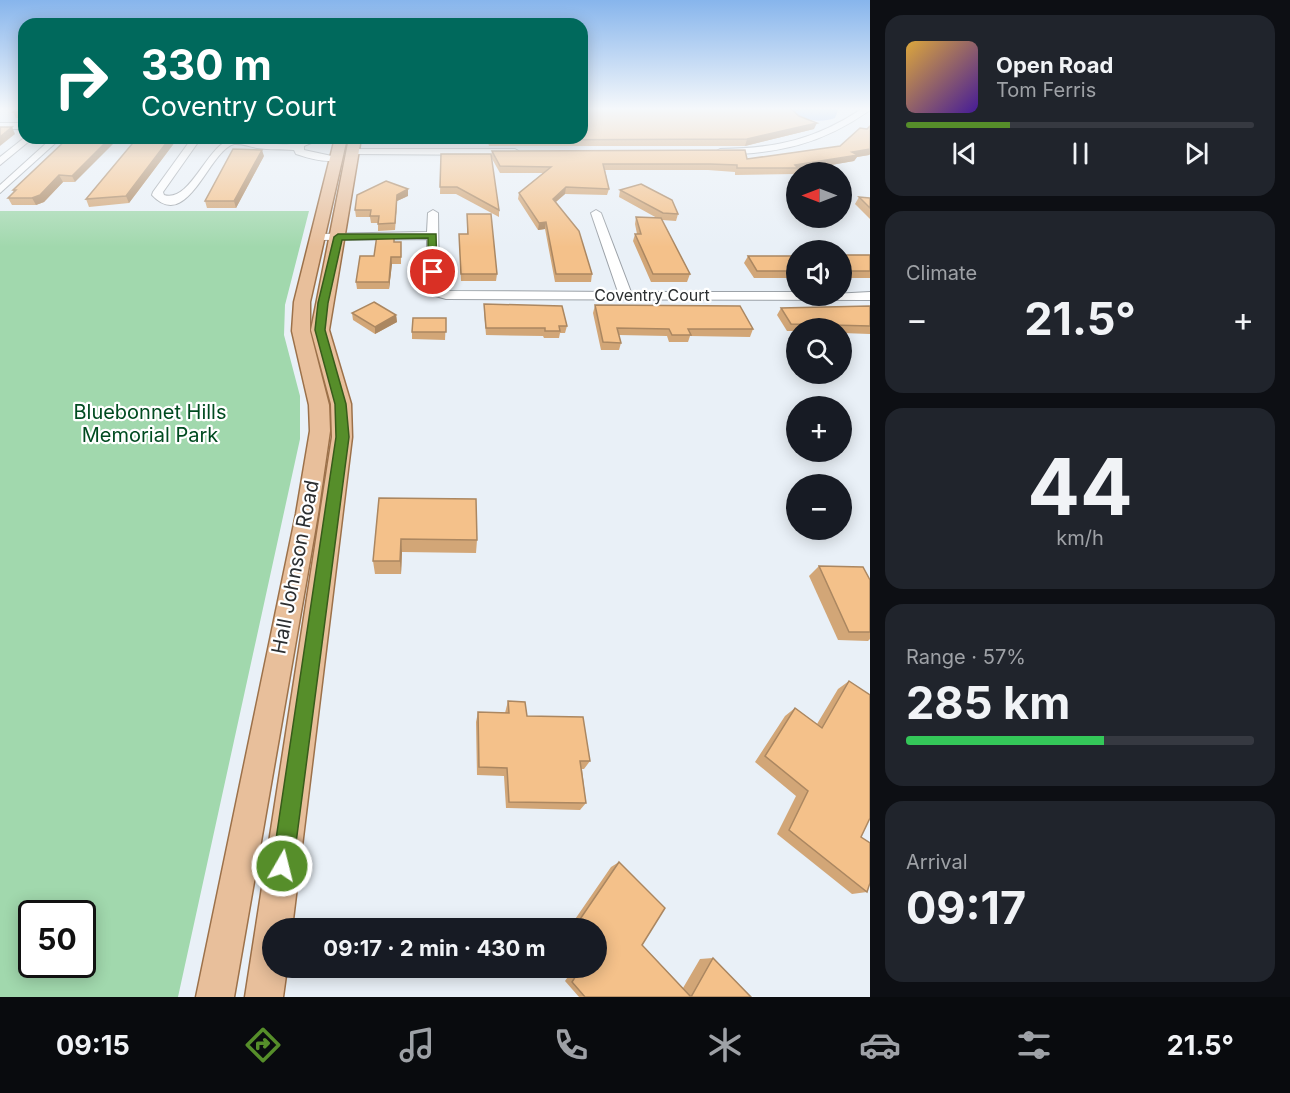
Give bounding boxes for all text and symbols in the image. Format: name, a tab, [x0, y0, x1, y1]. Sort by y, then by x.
text: 330 m	[141, 39, 272, 90]
icon: right	[42, 42, 120, 120]
text: Open Road	[996, 52, 1113, 78]
text: Tom Ferris	[996, 78, 1096, 102]
text: Coventry Court	[141, 90, 336, 123]
icon: previous	[948, 137, 981, 170]
icon: pause	[1064, 137, 1097, 170]
icon: next	[1180, 137, 1213, 170]
north arrow	[786, 162, 852, 228]
map controls	[786, 162, 852, 540]
button: sound	[786, 240, 852, 306]
pin	[407, 246, 458, 297]
icon: arrive	[416, 255, 449, 288]
text: Climate	[906, 261, 977, 285]
street label: Coventry Court	[594, 285, 710, 305]
text: 21.5°	[1024, 291, 1136, 346]
text: −	[906, 299, 928, 339]
text: +	[1232, 299, 1254, 339]
button: search	[786, 318, 852, 384]
button: +	[786, 396, 852, 462]
park label: Bluebonnet Hills Memorial Park	[73, 400, 227, 447]
text: 44	[1027, 439, 1133, 534]
button: −	[786, 474, 852, 540]
street label: Hall Johnson Road	[266, 478, 324, 656]
text: km/h	[1056, 526, 1104, 550]
text: Range · 57%	[906, 645, 1026, 669]
text: 285 km	[906, 675, 1070, 730]
position arrow	[250, 834, 314, 898]
text: Arrival	[906, 850, 968, 874]
text: 09:17	[906, 880, 1026, 935]
speed limit sign: 50	[18, 900, 96, 978]
text: 09:17 · 2 min · 430 m	[323, 935, 546, 961]
icon: directions	[242, 1024, 284, 1066]
icon: music	[396, 1024, 438, 1066]
icon: phone	[550, 1024, 592, 1066]
icon: climate	[704, 1024, 746, 1066]
icon: car	[859, 1024, 901, 1066]
icon: filters	[1013, 1024, 1055, 1066]
text: 09:15	[56, 1029, 130, 1062]
text: 21.5°	[1167, 1029, 1234, 1062]

